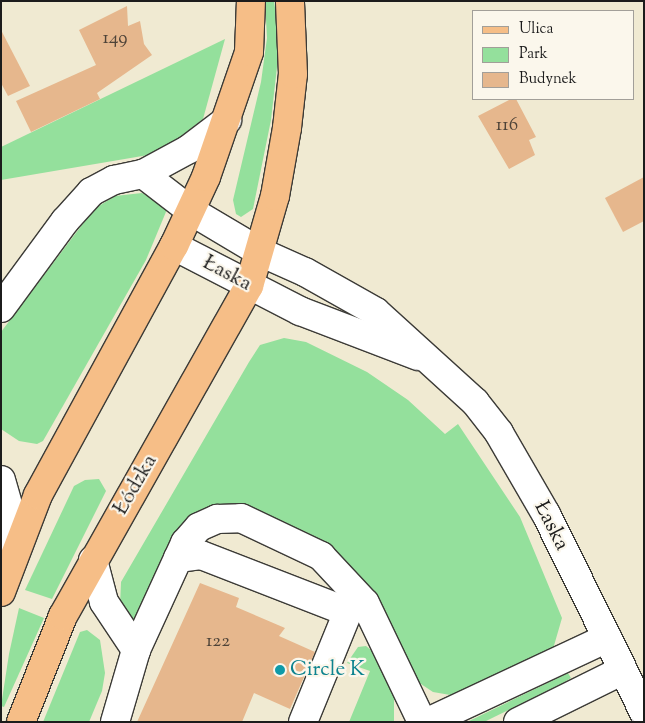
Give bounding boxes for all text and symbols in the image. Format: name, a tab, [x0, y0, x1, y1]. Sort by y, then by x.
legend	[472, 10, 635, 100]
text: Ulica	[519, 19, 553, 40]
house number: 149	[102, 28, 128, 50]
text: Park	[519, 44, 548, 65]
text: Budynek	[519, 69, 577, 90]
house number: 116	[496, 115, 518, 137]
street label: Łaska	[198, 251, 256, 297]
street label: Łódzka	[109, 451, 163, 519]
street label: Łaska	[528, 497, 574, 555]
house number: 122	[206, 631, 230, 653]
place label: Circle K	[290, 657, 365, 683]
marker: Circle K	[274, 664, 286, 676]

